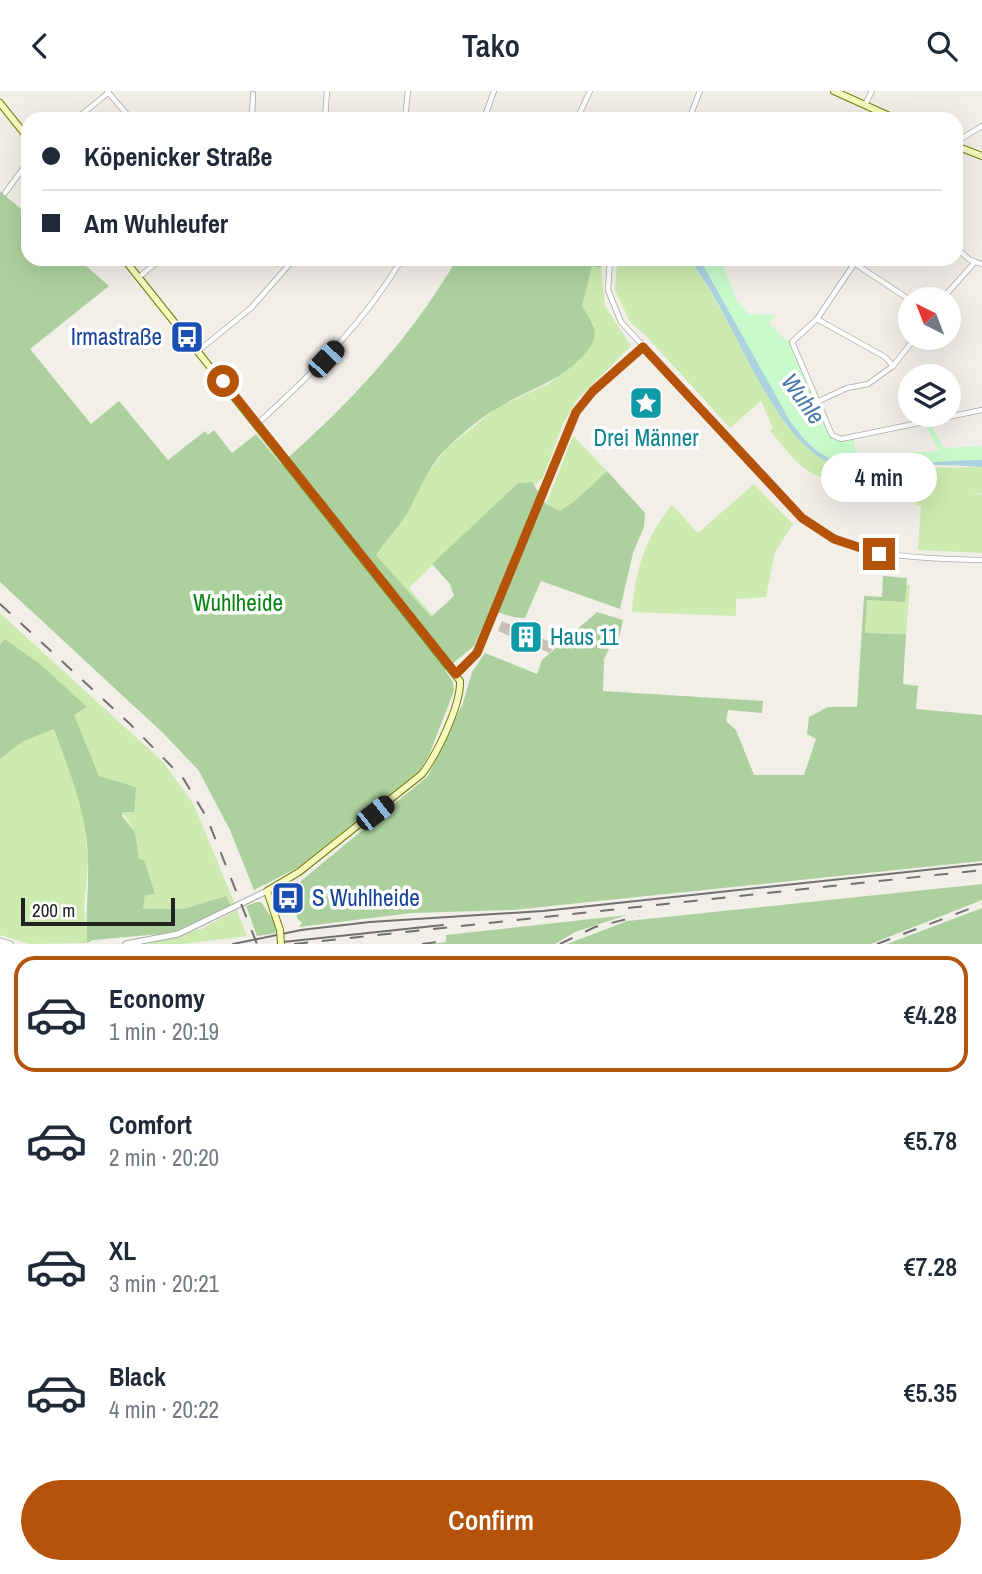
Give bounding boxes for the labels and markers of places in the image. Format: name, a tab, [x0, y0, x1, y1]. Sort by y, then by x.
bus stop icon: Irmastraße	[168, 318, 206, 356]
place label: Irmastraße	[71, 321, 162, 352]
place icon: Drei Männer	[627, 384, 665, 422]
place label: Drei Männer	[594, 422, 699, 453]
building icon: Haus 11	[507, 618, 545, 656]
place label: Haus 11	[550, 621, 619, 652]
bus stop icon: S Wuhlheide	[269, 879, 307, 917]
place label: S Wuhlheide	[312, 882, 420, 913]

